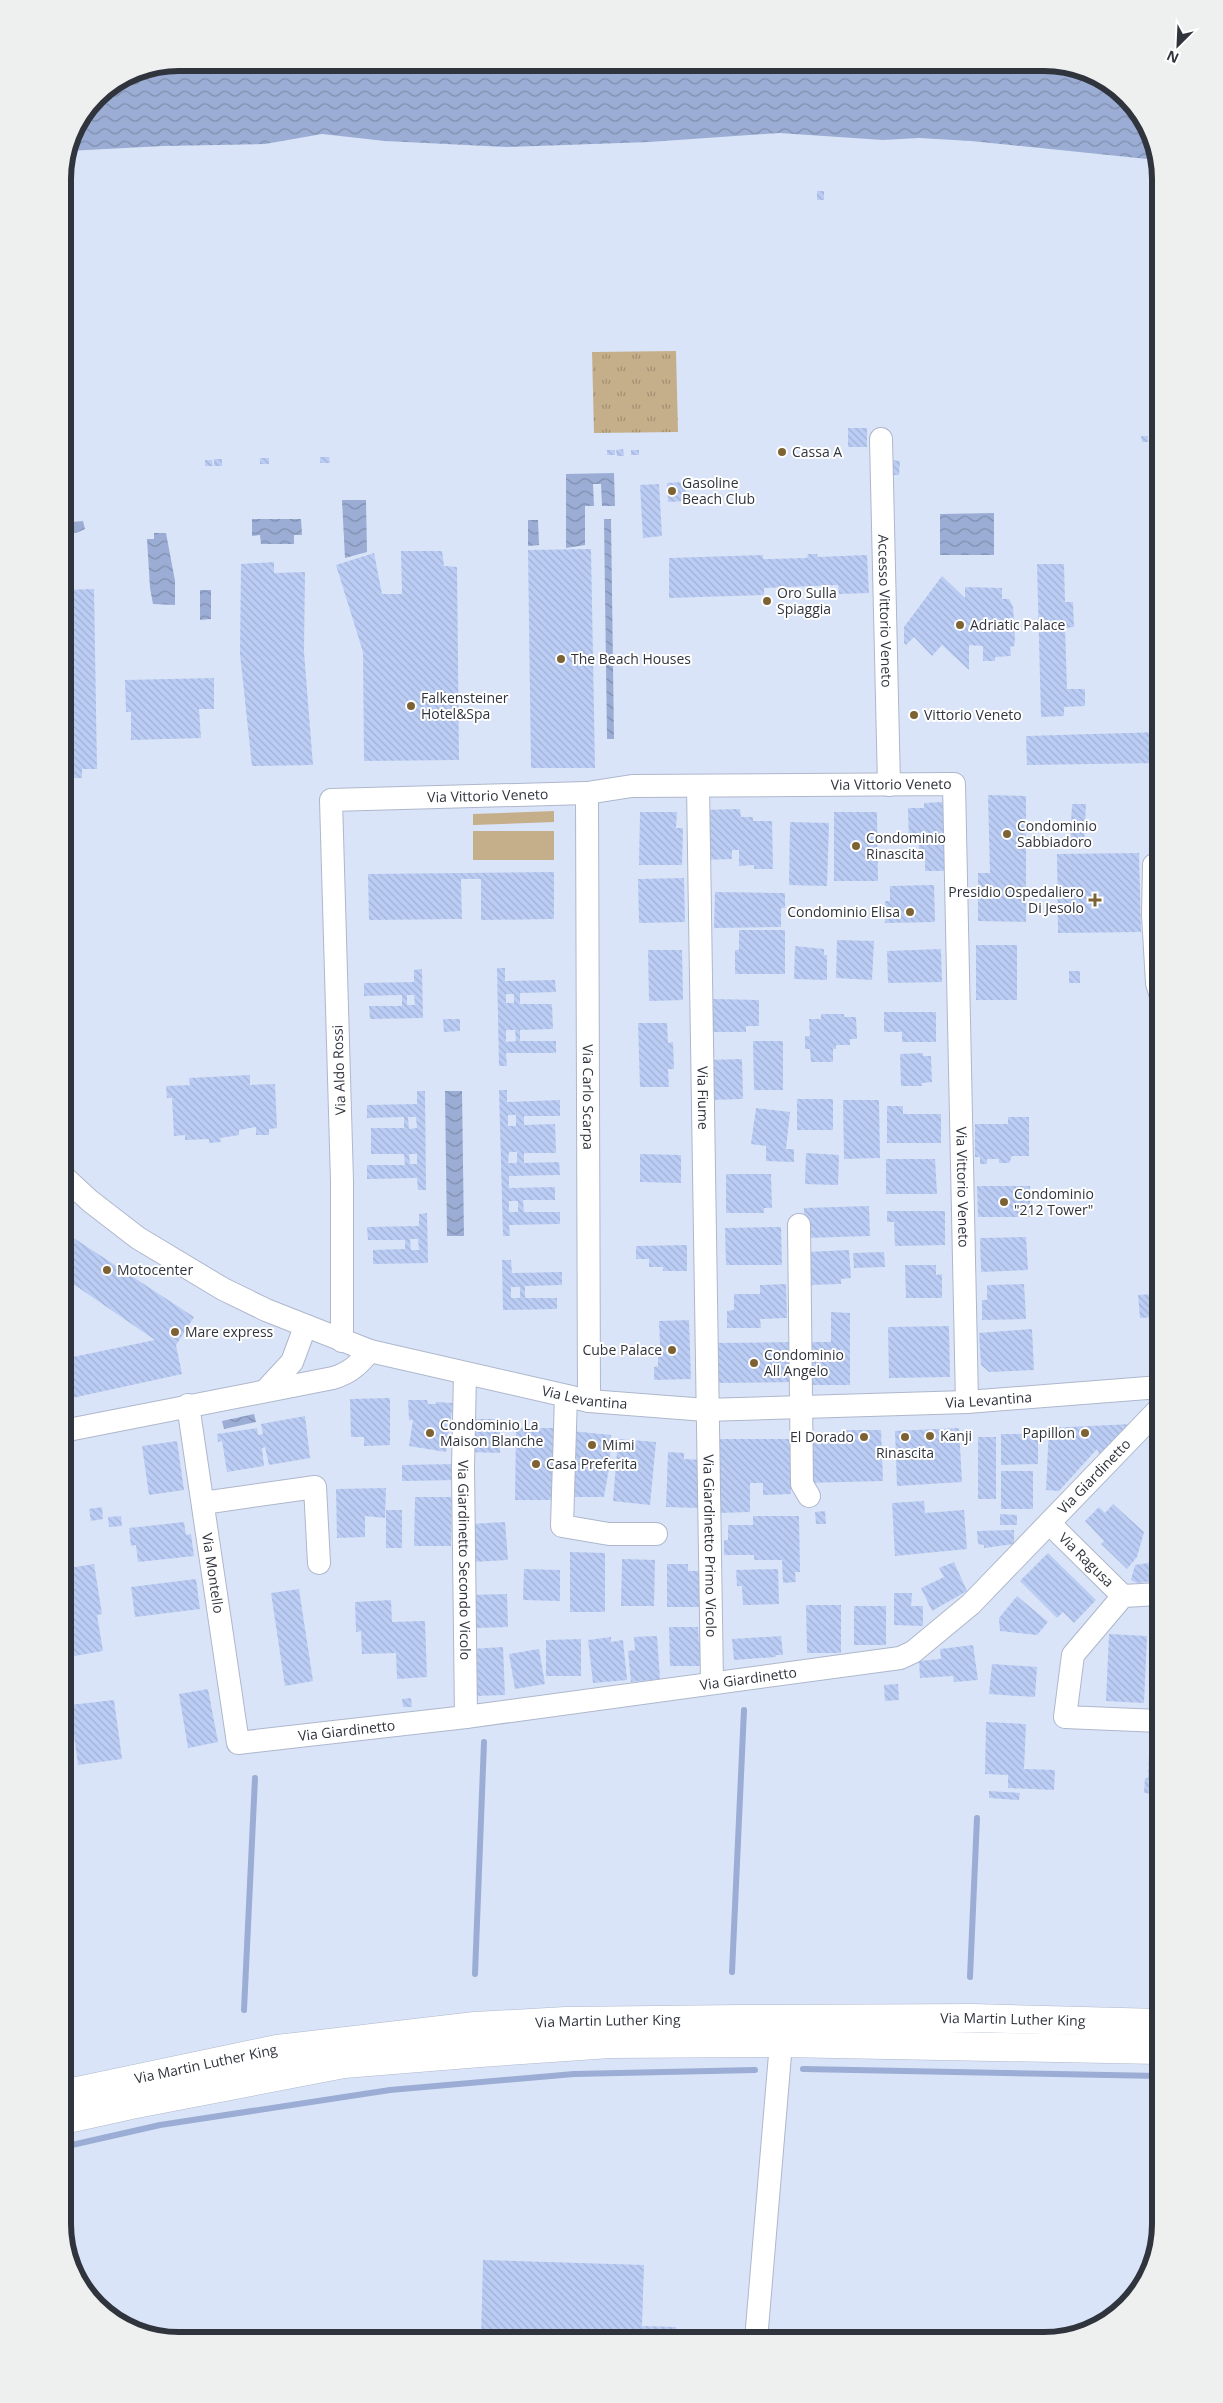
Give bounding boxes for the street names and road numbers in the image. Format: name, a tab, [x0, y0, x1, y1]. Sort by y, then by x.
street label: Accesso Vittorio Veneto	[874, 534, 897, 688]
street label: Via Vittorio Veneto	[831, 774, 952, 794]
street label: Via Vittorio Veneto	[427, 784, 549, 806]
street label: Via Aldo Rossi	[327, 1025, 350, 1115]
street label: Via Carlo Scarpa	[579, 1044, 598, 1150]
street label: Via Fiume	[693, 1066, 713, 1130]
street label: Via Vittorio Veneto	[952, 1126, 974, 1248]
street label: Via Levantina	[540, 1381, 628, 1413]
street label: Via Levantina	[945, 1387, 1033, 1412]
street label: Via Giardinetto	[1053, 1434, 1134, 1518]
street label: Via Giardinetto Primo Vicolo	[699, 1454, 721, 1638]
street label: Via Giardinetto Secondo Vicolo	[454, 1460, 475, 1660]
street label: Via Ragusa	[1055, 1528, 1118, 1591]
street label: Via Montello	[198, 1531, 229, 1615]
street label: Via Giardinetto	[699, 1662, 798, 1694]
street label: Via Giardinetto	[297, 1715, 396, 1745]
street label: Via Martin Luther King	[940, 2008, 1086, 2030]
street label: Via Martin Luther King	[535, 2010, 681, 2032]
street label: Via Martin Luther King	[133, 2039, 279, 2088]

